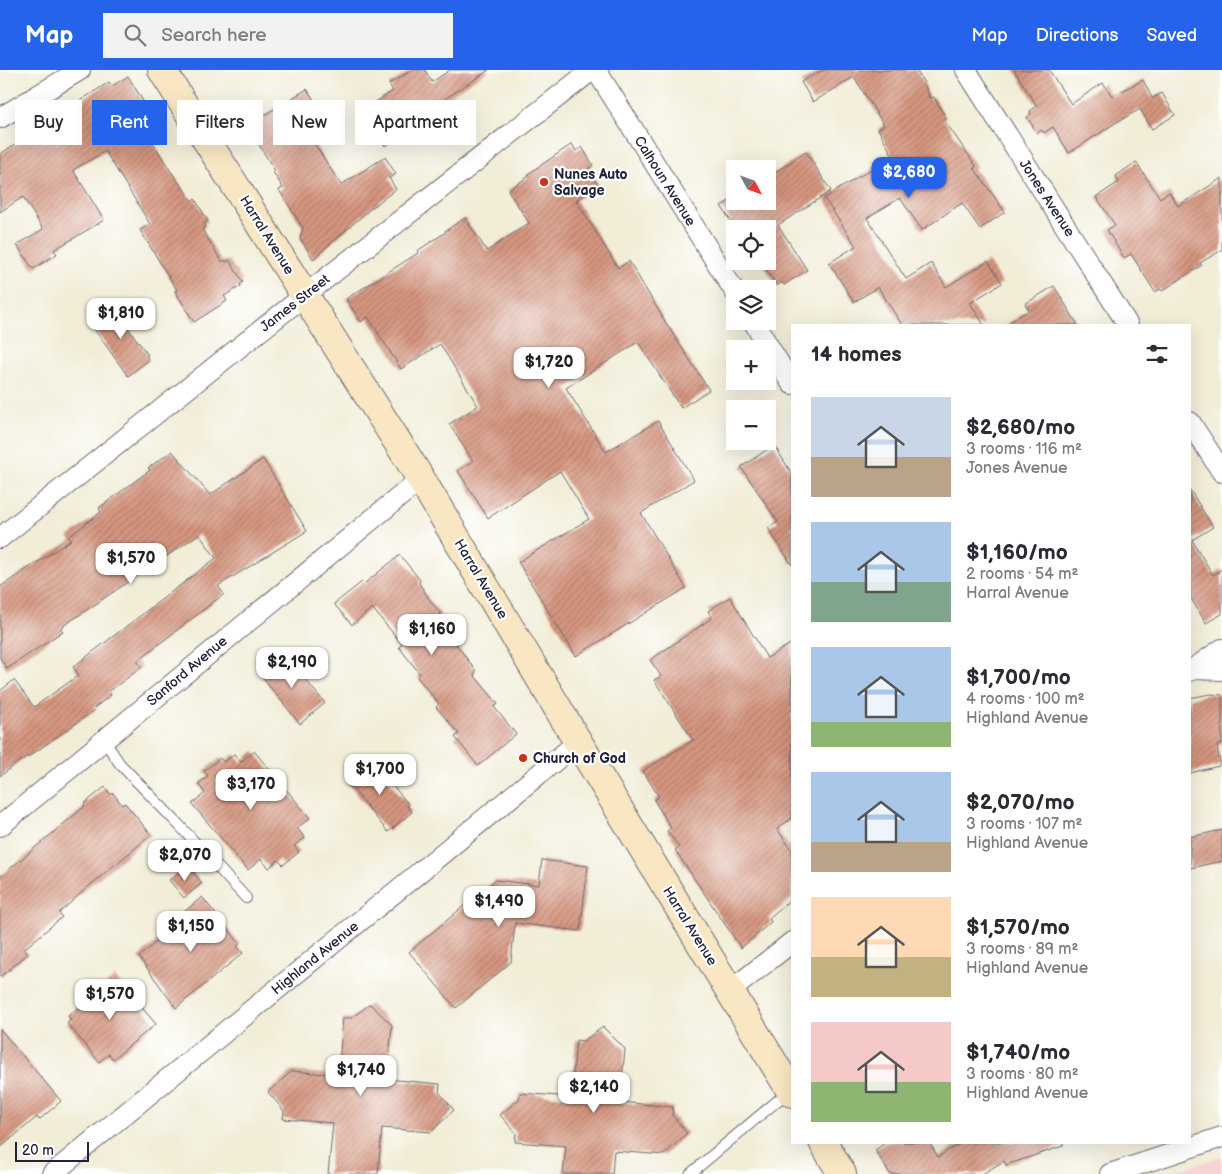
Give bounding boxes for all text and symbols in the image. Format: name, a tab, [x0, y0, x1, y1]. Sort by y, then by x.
search box	[103, 13, 453, 58]
text: Map	[25, 21, 73, 50]
icon: search	[121, 21, 149, 49]
text: Search here	[161, 24, 267, 47]
text: Map	[972, 25, 1008, 46]
text: Directions	[1036, 25, 1118, 46]
text: Saved	[1146, 25, 1197, 46]
chip: Buy	[15, 100, 82, 145]
chip: Rent	[92, 100, 167, 145]
chip: Filters	[177, 100, 263, 145]
chip: New	[273, 100, 345, 145]
chip: Apartment	[355, 100, 476, 145]
street label: Calhoun Avenue	[630, 133, 700, 229]
pin: $2,680	[868, 156, 950, 199]
street label: Jones Avenue	[1016, 156, 1078, 240]
north arrow	[726, 160, 776, 210]
map controls	[726, 160, 776, 450]
text: $2,680	[883, 163, 935, 182]
place label: Nunes Auto Salvage	[554, 166, 628, 199]
marker: Nunes Auto Salvage	[538, 176, 550, 188]
street label: Harral Avenue	[236, 192, 298, 278]
button: locate	[726, 220, 776, 270]
street label: James Street	[257, 270, 334, 335]
button: layers	[726, 280, 776, 330]
pin: $1,810	[80, 298, 162, 340]
text: $1,810	[97, 304, 145, 323]
button: +	[726, 340, 776, 390]
icon: filters	[1143, 340, 1171, 368]
text: 14 homes	[811, 342, 902, 367]
pin: $1,720	[508, 346, 590, 389]
text: $1,720	[525, 353, 573, 372]
button: −	[726, 400, 776, 450]
text: $2,680/mo	[966, 415, 1075, 440]
icon: home	[851, 417, 911, 477]
text: 3 rooms · 116 m²	[966, 440, 1082, 459]
text: Jones Avenue	[966, 459, 1068, 478]
street label: Harral Avenue	[451, 536, 511, 622]
text: $1,160/mo	[966, 540, 1068, 565]
pin: $1,570	[90, 542, 172, 585]
icon: home	[851, 542, 911, 602]
text: $1,570	[107, 549, 155, 568]
text: 2 rooms · 54 m²	[966, 565, 1078, 584]
text: Harral Avenue	[966, 584, 1069, 603]
pin: $1,160	[391, 614, 473, 656]
text: $1,160	[408, 620, 456, 639]
street label: Sanford Avenue	[143, 632, 231, 710]
pin: $2,190	[251, 646, 333, 689]
text: $2,190	[267, 653, 317, 672]
text: $1,700/mo	[966, 665, 1071, 690]
icon: home	[851, 667, 911, 727]
text: 4 rooms · 100 m²	[966, 690, 1085, 709]
text: Highland Avenue	[966, 709, 1088, 728]
place label: Church of God	[533, 750, 626, 767]
marker: Church of God	[517, 752, 529, 764]
pin: $1,700	[339, 754, 421, 796]
text: $1,700	[355, 760, 405, 779]
pin: $3,170	[210, 768, 292, 811]
text: $3,170	[227, 775, 275, 794]
text: $2,070/mo	[966, 790, 1075, 815]
icon: home	[851, 792, 911, 852]
text: 3 rooms · 107 m²	[966, 815, 1082, 834]
text: Highland Avenue	[966, 834, 1088, 853]
pin: $2,070	[144, 840, 226, 882]
text: $2,070	[159, 846, 211, 865]
street label: Harral Avenue	[659, 883, 721, 969]
pin: $1,490	[458, 886, 540, 928]
text: $1,490	[474, 892, 524, 911]
pin: $1,150	[150, 910, 232, 953]
text: $1,570/mo	[966, 915, 1070, 940]
text: $1,150	[168, 917, 214, 936]
icon: home	[851, 917, 911, 977]
street label: Highland Avenue	[268, 918, 362, 998]
text: 3 rooms · 89 m²	[966, 940, 1078, 959]
text: Highland Avenue	[966, 959, 1088, 978]
pin: $1,570	[69, 978, 151, 1021]
text: $1,570	[86, 985, 134, 1004]
text: $1,740/mo	[966, 1040, 1070, 1065]
icon: home	[851, 1042, 911, 1102]
pin: $1,740	[320, 1054, 402, 1097]
text: $1,740	[336, 1061, 386, 1080]
text: 3 rooms · 80 m²	[966, 1065, 1079, 1084]
pin: $2,140	[553, 1072, 635, 1114]
text: $2,140	[569, 1078, 619, 1097]
text: Highland Avenue	[966, 1084, 1088, 1103]
scale bar	[15, 1139, 89, 1162]
text: 20 m	[22, 1142, 54, 1159]

